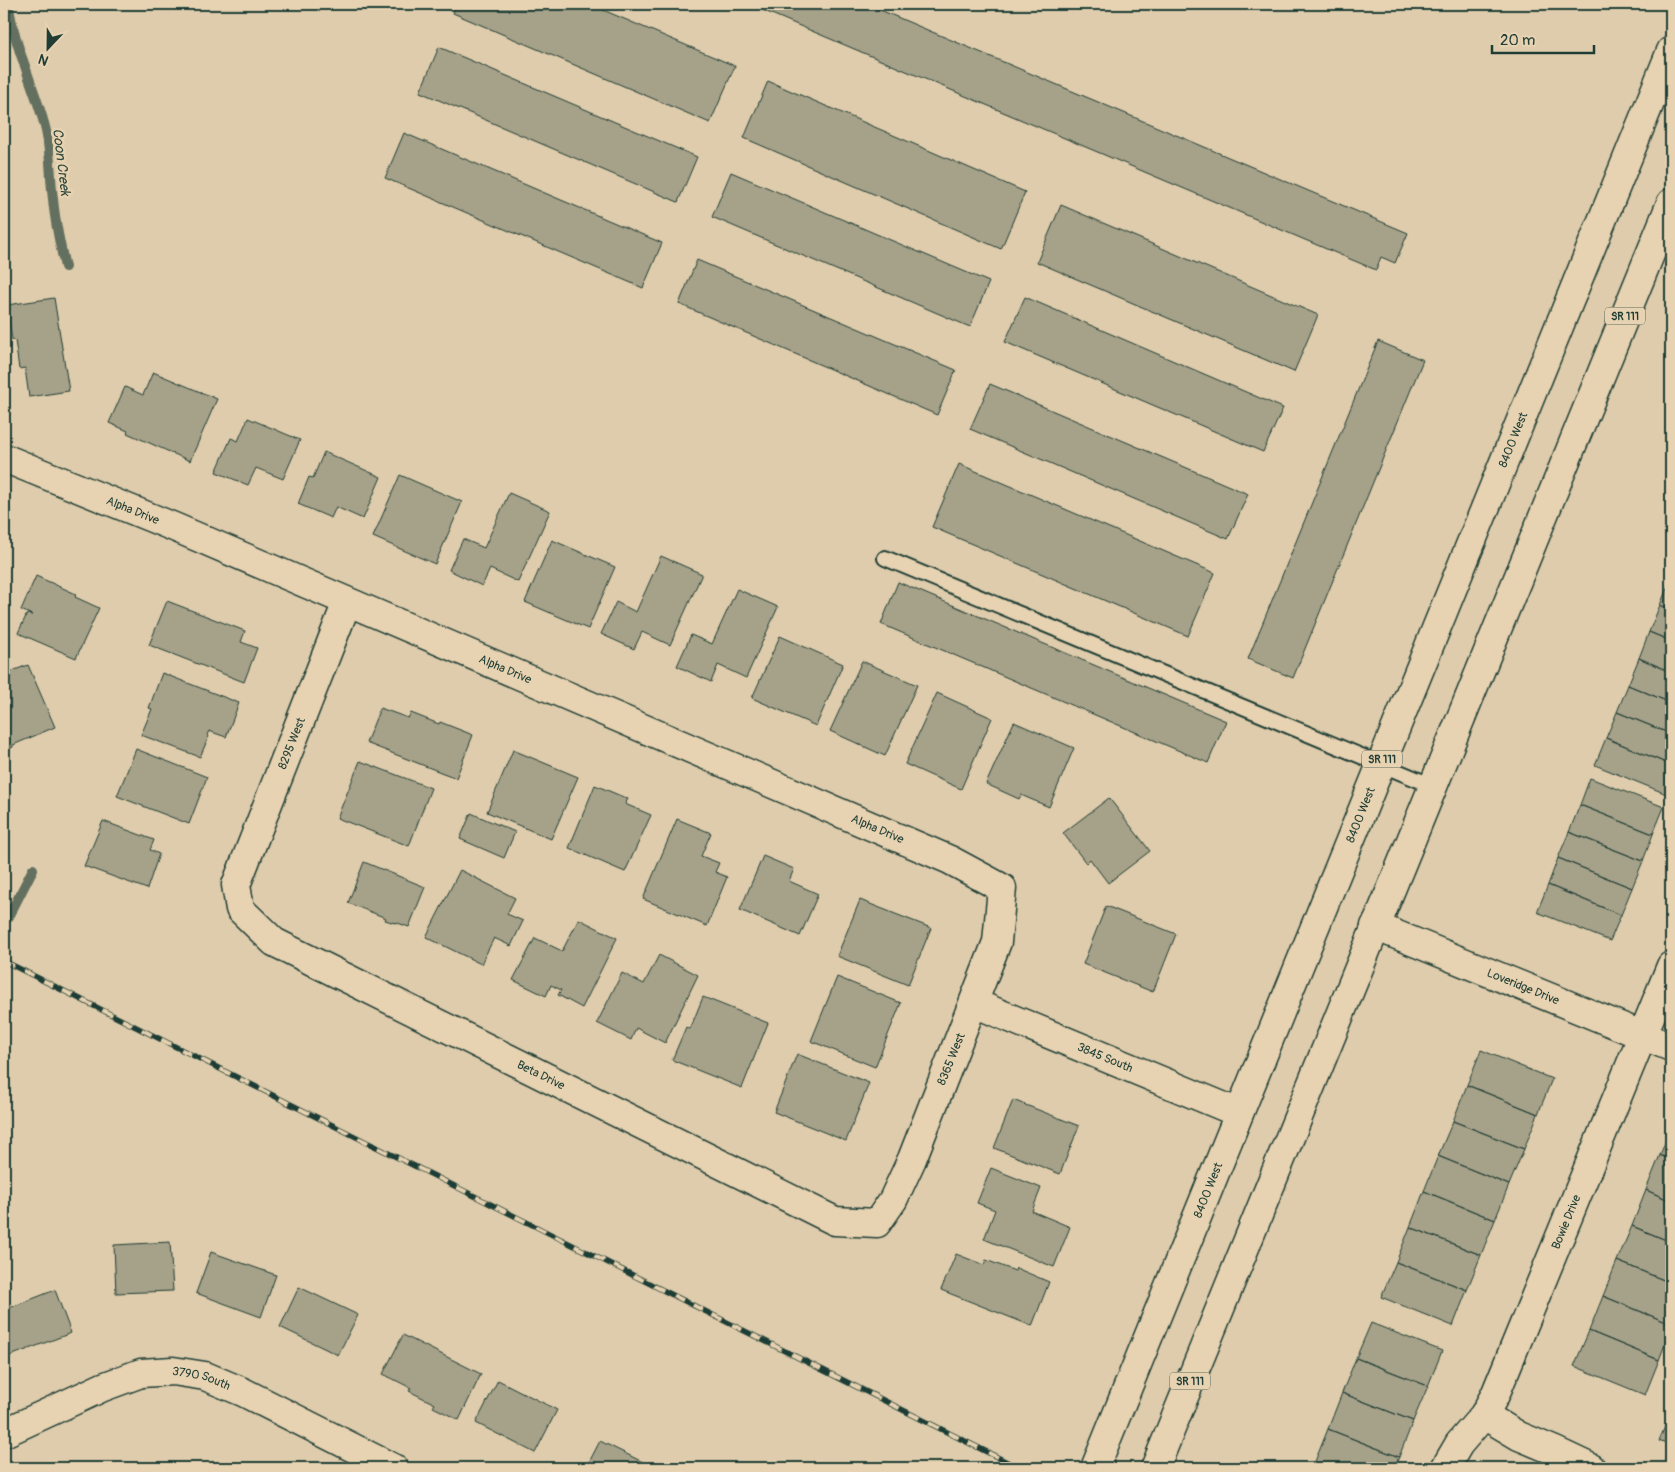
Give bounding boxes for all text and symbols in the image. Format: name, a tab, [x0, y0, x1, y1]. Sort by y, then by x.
north arrow	[22, 22, 72, 72]
scale bar	[1492, 22, 1595, 54]
text: 20 m	[1500, 31, 1535, 50]
text: N	[36, 50, 51, 69]
water label: Coon Creek	[49, 128, 74, 198]
road number: SR 111	[1605, 308, 1645, 324]
street label: 8400 West	[1496, 410, 1531, 470]
street label: Alpha Drive	[104, 493, 161, 528]
street label: Alpha Drive	[477, 652, 534, 688]
street label: 8295 West	[275, 715, 309, 772]
road number: SR 111	[1362, 751, 1402, 768]
street label: 8400 West	[1343, 785, 1379, 845]
street label: Alpha Drive	[849, 811, 906, 847]
street label: Loveridge Drive	[1484, 965, 1561, 1009]
street label: 8365 West	[934, 1031, 969, 1088]
street label: 3845 South	[1075, 1040, 1135, 1076]
street label: Beta Drive	[514, 1057, 567, 1093]
street label: 8400 West	[1190, 1160, 1226, 1220]
street label: Bowie Drive	[1549, 1193, 1584, 1252]
street label: 3790 South	[171, 1364, 233, 1394]
road number: SR 111	[1170, 1372, 1210, 1390]

